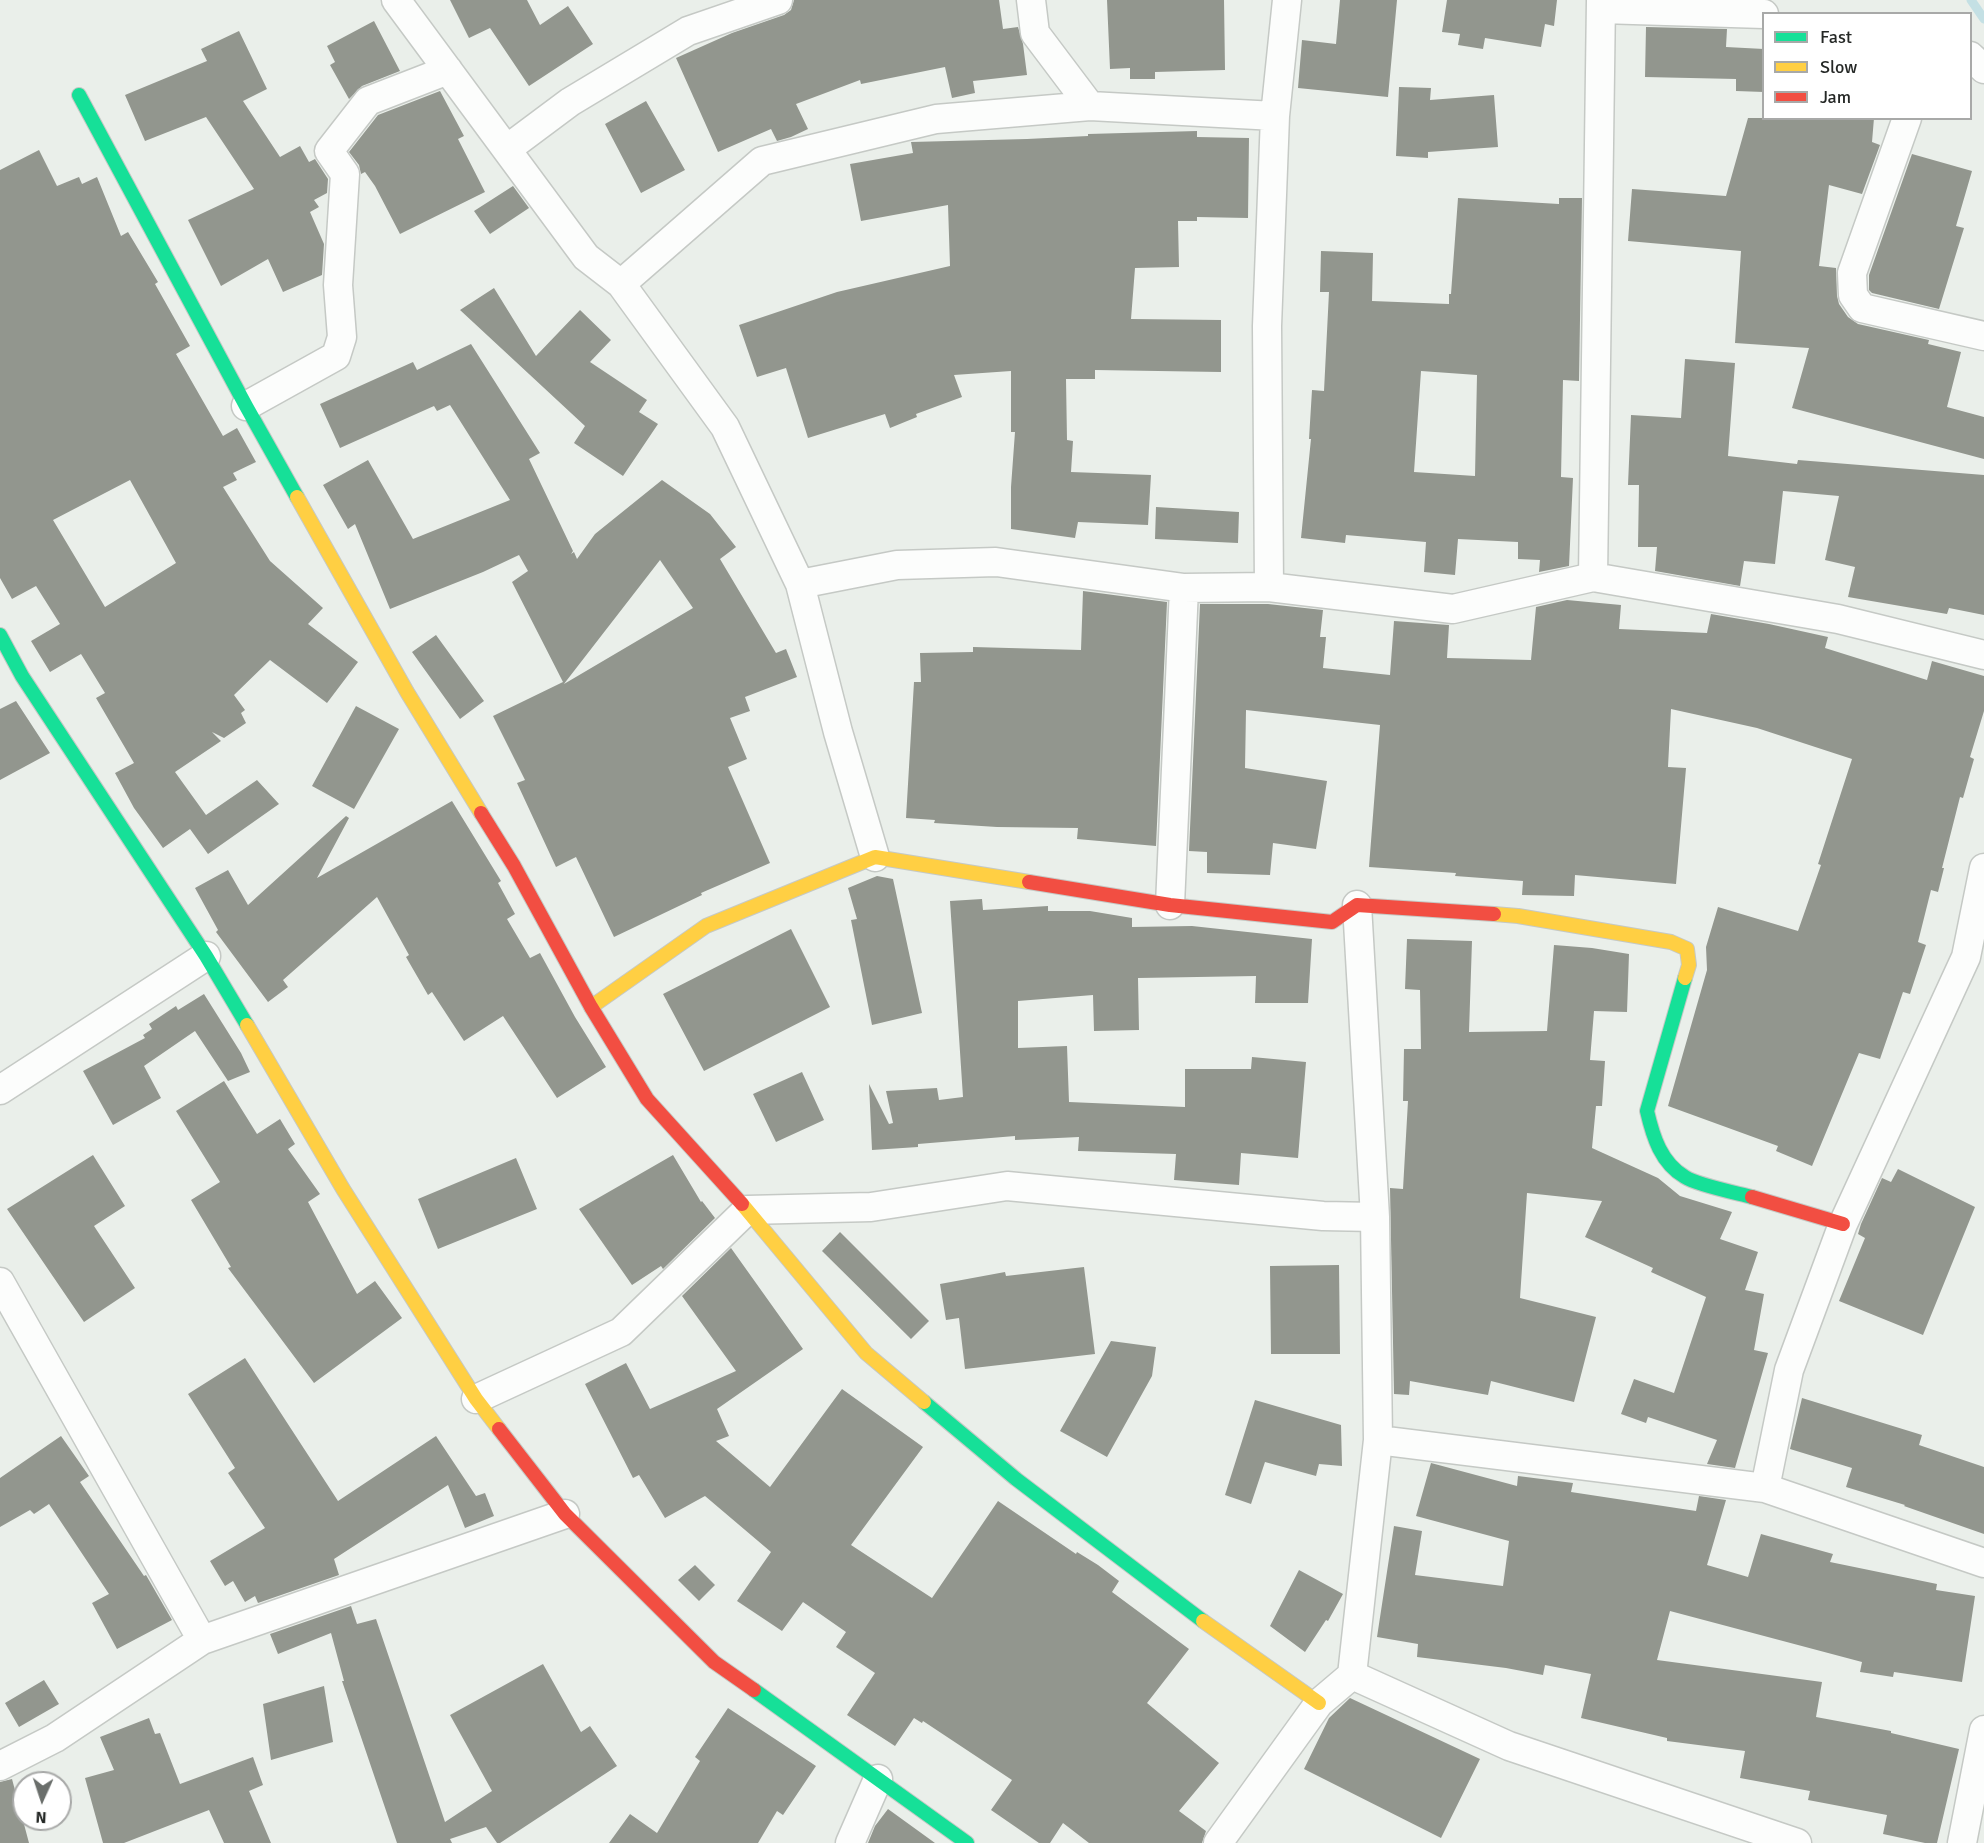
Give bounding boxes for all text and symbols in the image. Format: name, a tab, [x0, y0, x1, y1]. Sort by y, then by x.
legend	[1762, 12, 1972, 120]
text: Fast	[1820, 26, 1852, 48]
text: Slow	[1820, 56, 1857, 78]
text: Jam	[1820, 86, 1851, 108]
north arrow	[12, 1771, 72, 1831]
text: N	[35, 1807, 47, 1827]

